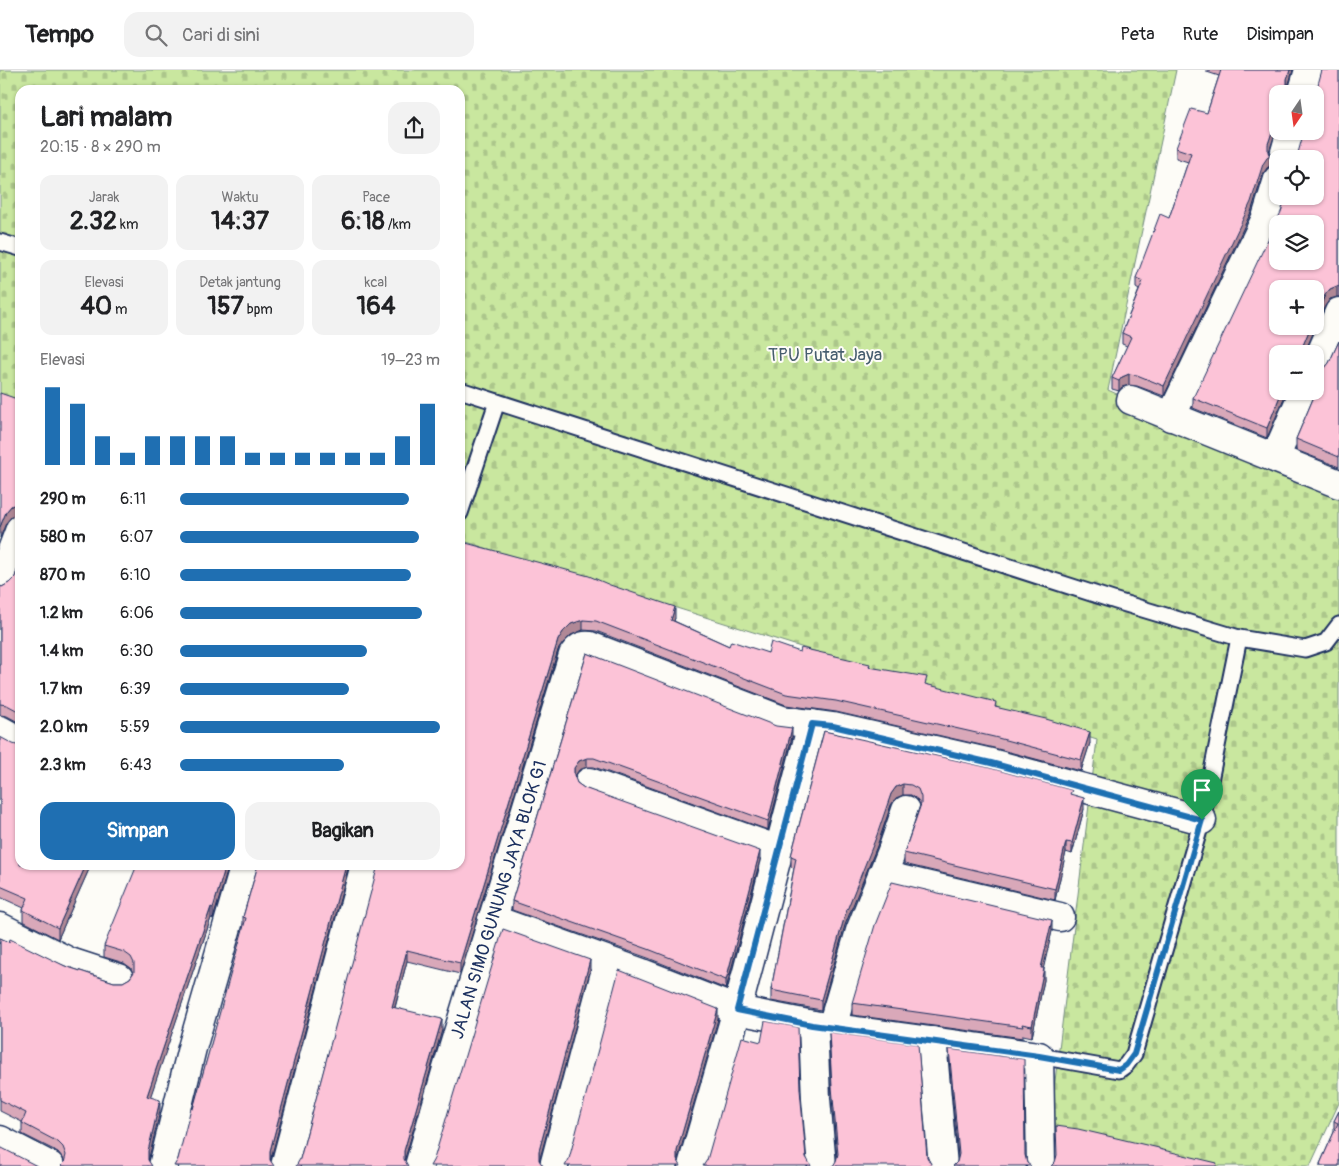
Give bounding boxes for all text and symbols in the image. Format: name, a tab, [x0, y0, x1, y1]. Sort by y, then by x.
search box	[124, 12, 474, 57]
text: Tempo	[25, 20, 94, 49]
icon: search	[142, 21, 170, 49]
text: Cari di sini	[182, 23, 259, 47]
text: Peta	[1120, 23, 1155, 46]
text: Rute	[1183, 23, 1218, 46]
text: Disimpan	[1246, 23, 1314, 46]
north arrow	[1269, 85, 1324, 140]
map controls	[1269, 85, 1324, 400]
text: Lari malam	[40, 100, 172, 135]
button: share	[388, 102, 440, 154]
text: 20:15 · 8 × 290 m	[40, 137, 161, 157]
button: locate	[1269, 150, 1324, 205]
text: Jarak	[89, 189, 119, 206]
text: Waktu	[222, 189, 259, 206]
text: Pace	[362, 189, 390, 206]
text: 2.32	[70, 206, 117, 237]
text: 14:37	[211, 206, 269, 237]
text: 6:18	[341, 206, 385, 237]
button: layers	[1269, 215, 1324, 270]
text: km	[117, 216, 138, 233]
text: /km	[385, 216, 411, 233]
text: Elevasi	[84, 274, 124, 291]
text: Detak jantung	[199, 274, 281, 291]
text: kcal	[365, 274, 387, 291]
button: +	[1269, 280, 1324, 335]
text: 40	[80, 291, 112, 322]
text: 157	[207, 291, 244, 322]
text: 164	[357, 291, 395, 322]
text: m	[112, 301, 128, 318]
text: bpm	[244, 301, 273, 318]
park label: TPU Putat Jaya	[768, 344, 882, 367]
button: −	[1269, 345, 1324, 400]
text: Elevasi	[40, 350, 85, 370]
text: 19–23 m	[381, 350, 440, 370]
text: 290 m	[40, 489, 86, 509]
text: 6:11	[120, 489, 146, 509]
text: 580 m	[40, 527, 85, 547]
text: 6:07	[120, 527, 153, 547]
text: 870 m	[40, 565, 85, 585]
text: 6:10	[120, 565, 151, 585]
text: 1.2 km	[40, 603, 83, 623]
text: 6:06	[120, 603, 154, 623]
text: 1.4 km	[40, 641, 83, 661]
text: 6:30	[120, 641, 153, 661]
text: 1.7 km	[40, 679, 83, 699]
text: 6:39	[120, 679, 151, 699]
text: 2.0 km	[40, 717, 88, 737]
text: 5:59	[120, 717, 150, 737]
text: 2.3 km	[40, 755, 86, 775]
text: 6:43	[120, 755, 152, 775]
street label: JALAN SIMO GUNUNG JAYA BLOK G1	[445, 758, 552, 1042]
pin	[1181, 769, 1223, 820]
icon: arrive	[1188, 776, 1216, 804]
button: Simpan	[40, 802, 235, 860]
button: Bagikan	[245, 802, 440, 860]

